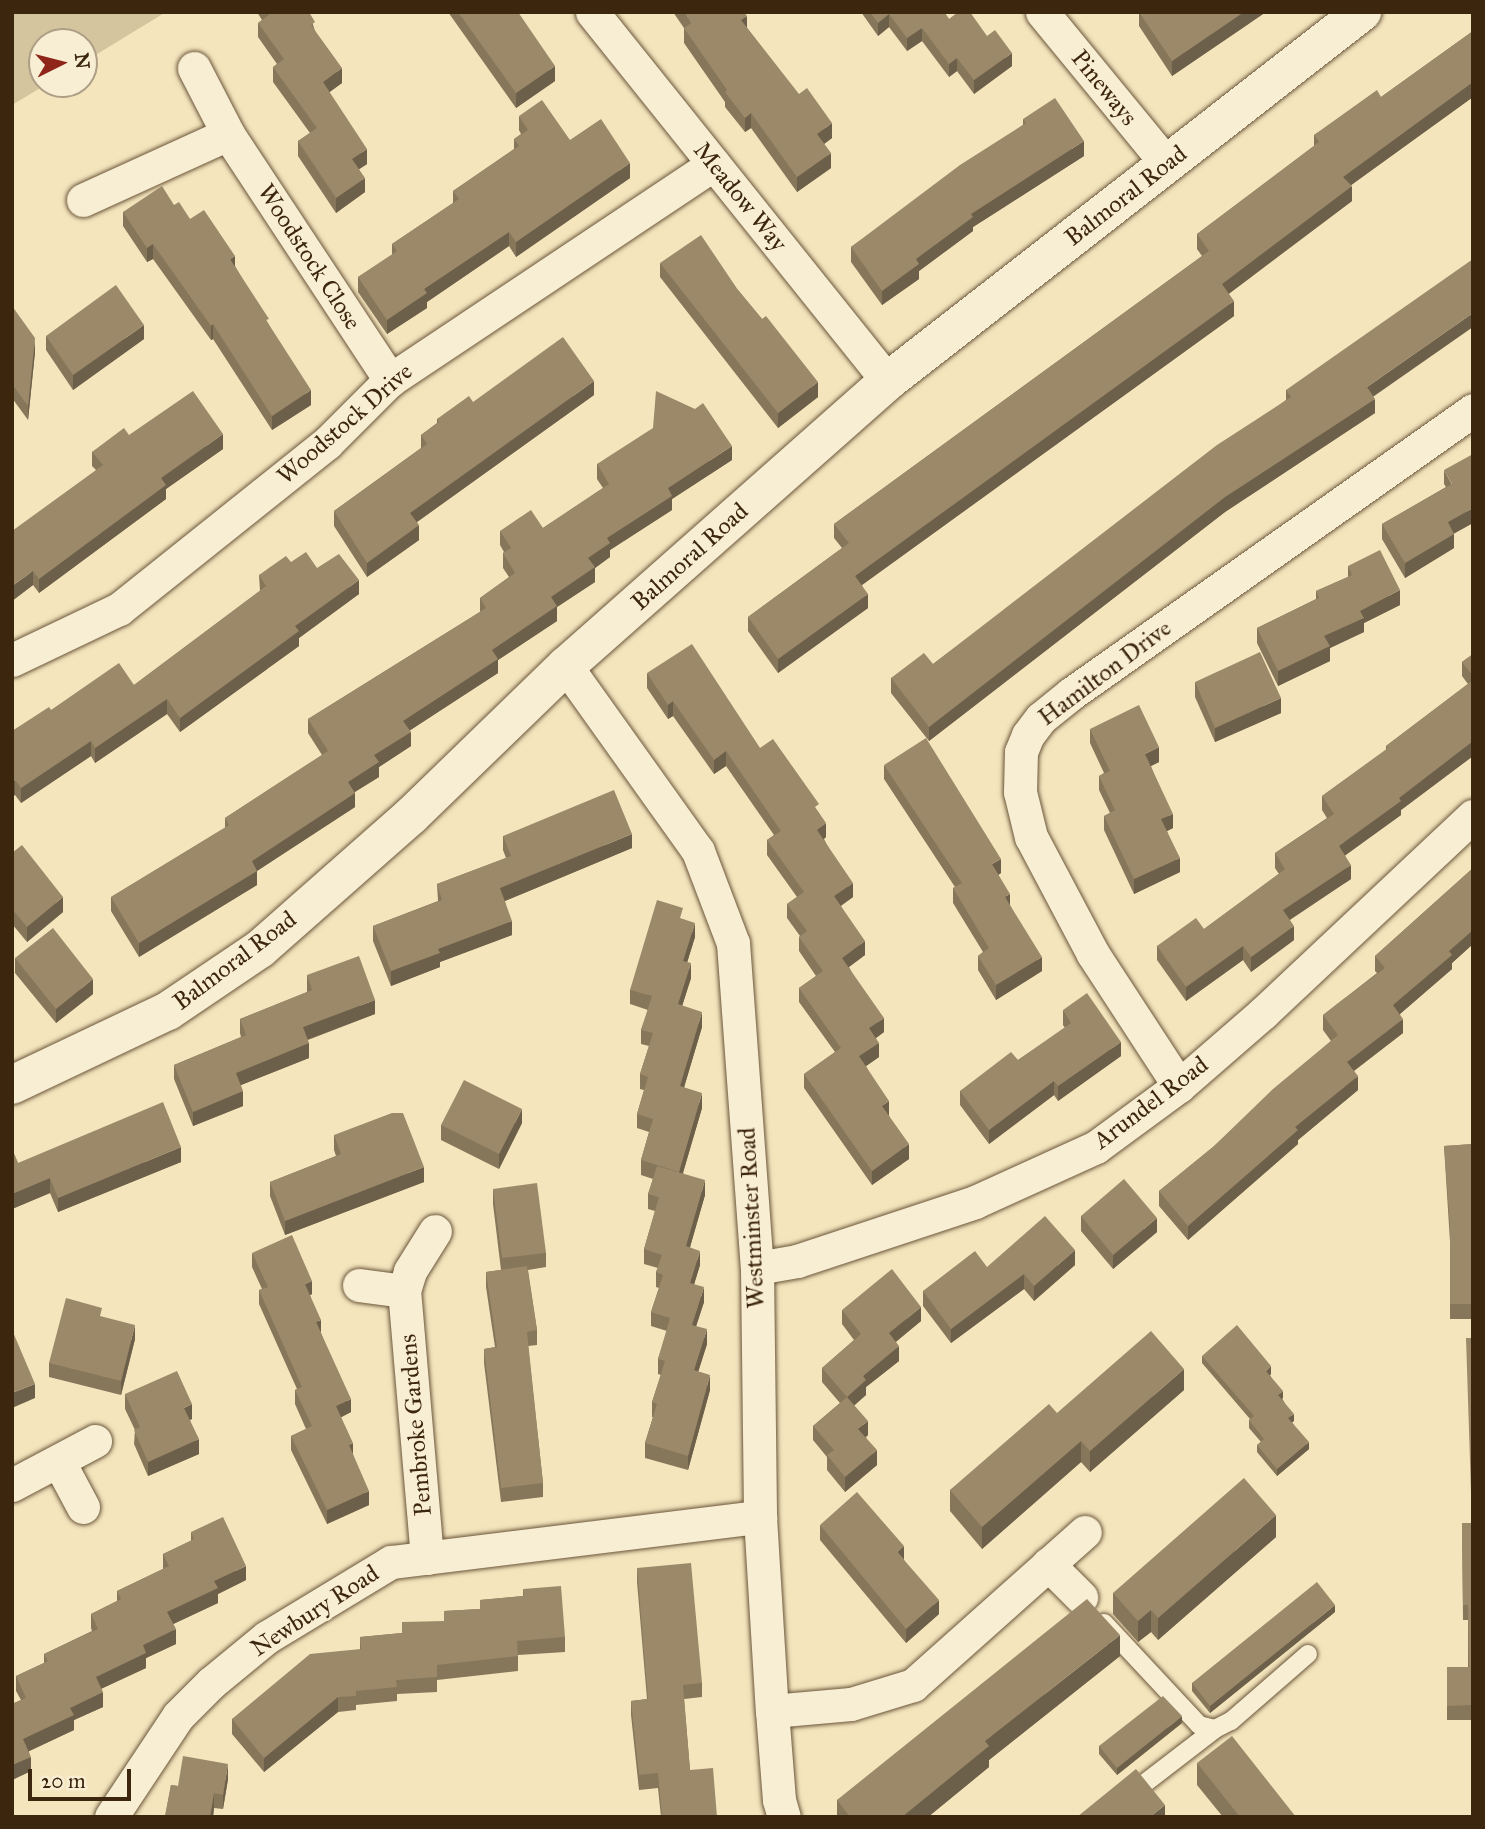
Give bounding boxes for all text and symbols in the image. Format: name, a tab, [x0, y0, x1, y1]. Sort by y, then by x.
north arrow	[28, 28, 98, 98]
street label: Pineways	[1065, 44, 1143, 132]
text: N	[70, 52, 95, 70]
street label: Meadow Way	[687, 136, 793, 258]
street label: Balmoral Road	[1059, 139, 1193, 253]
street label: Woodstock Close	[251, 179, 367, 335]
street label: Woodstock Drive	[271, 357, 419, 491]
street label: Balmoral Road	[626, 497, 754, 617]
street label: Hamilton Drive	[1033, 614, 1177, 732]
street label: Balmoral Road	[168, 905, 302, 1017]
street label: Arundel Road	[1088, 1051, 1214, 1155]
street label: Westminster Road	[733, 1127, 771, 1309]
street label: Pembroke Gardens	[394, 1333, 438, 1517]
street label: Newbury Road	[246, 1559, 384, 1663]
scale bar	[32, 1756, 135, 1800]
text: 20 m	[41, 1768, 86, 1794]

